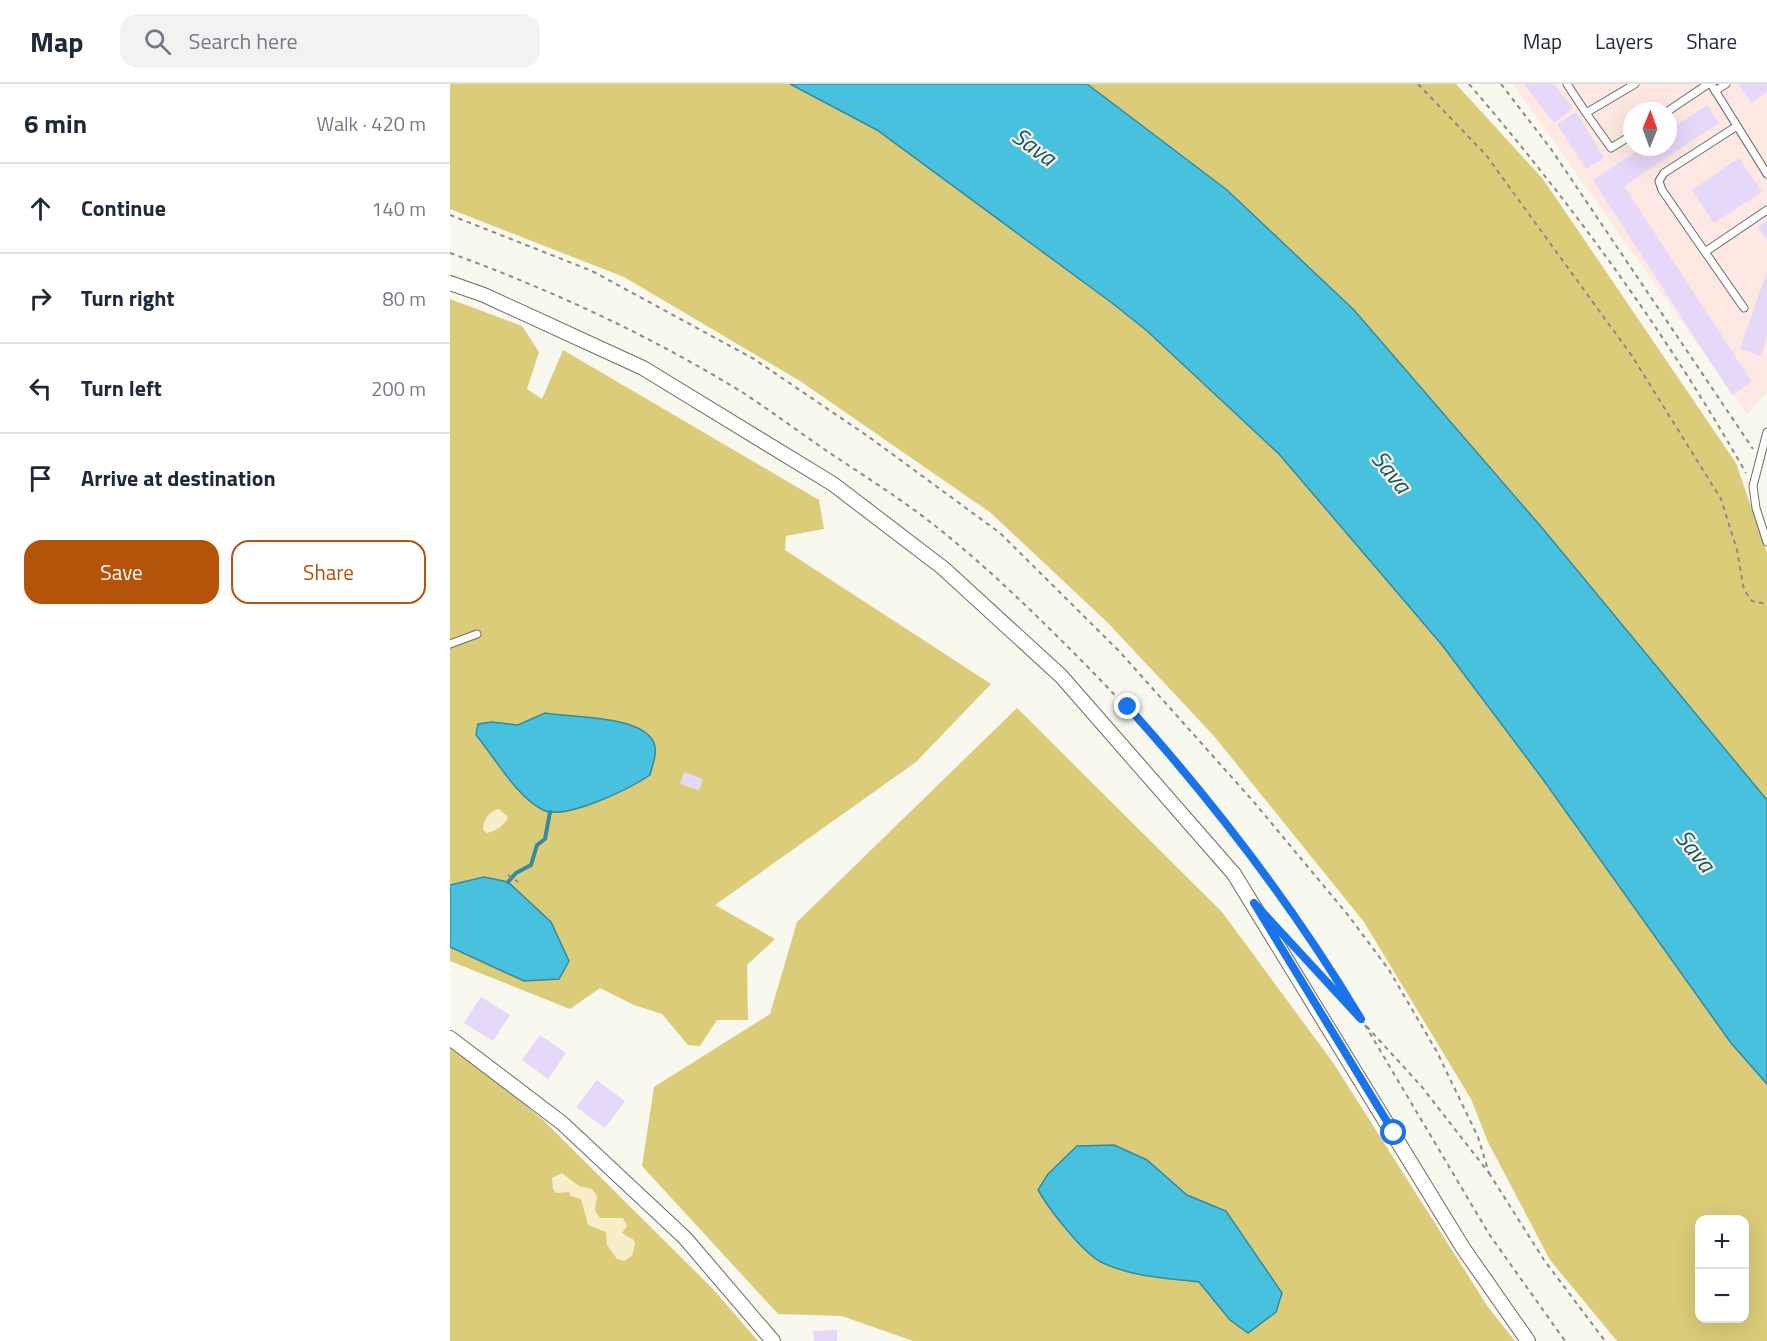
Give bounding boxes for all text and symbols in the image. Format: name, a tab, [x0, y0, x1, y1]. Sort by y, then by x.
search box	[120, 14, 540, 68]
text: Map	[30, 20, 84, 63]
text: Search here	[189, 24, 298, 58]
icon: search	[141, 25, 174, 58]
text: Map	[1523, 25, 1562, 57]
text: Layers	[1595, 25, 1653, 57]
text: Share	[1686, 25, 1737, 57]
north arrow	[1623, 102, 1677, 156]
text: 6 min	[24, 104, 87, 143]
text: Walk · 420 m	[317, 108, 426, 139]
water label: Sava	[1005, 118, 1066, 176]
text: Continue	[81, 191, 166, 225]
icon: ahead	[24, 192, 57, 225]
text: 140 m	[371, 193, 426, 224]
text: Turn right	[81, 281, 175, 315]
icon: right	[24, 282, 57, 315]
text: 80 m	[382, 283, 426, 314]
text: Turn left	[81, 371, 162, 405]
icon: left	[24, 372, 57, 405]
text: 200 m	[371, 373, 426, 404]
water label: Sava	[1363, 442, 1422, 502]
text: Arrive at destination	[81, 461, 276, 495]
icon: arrive	[24, 462, 57, 495]
button: Save	[24, 540, 219, 604]
button: Share	[231, 540, 426, 604]
route end	[1114, 693, 1140, 719]
water label: Sava	[1667, 821, 1726, 881]
route start	[1380, 1119, 1406, 1145]
map controls	[1695, 1215, 1749, 1323]
button: +	[1695, 1215, 1749, 1269]
button: −	[1695, 1269, 1749, 1323]

